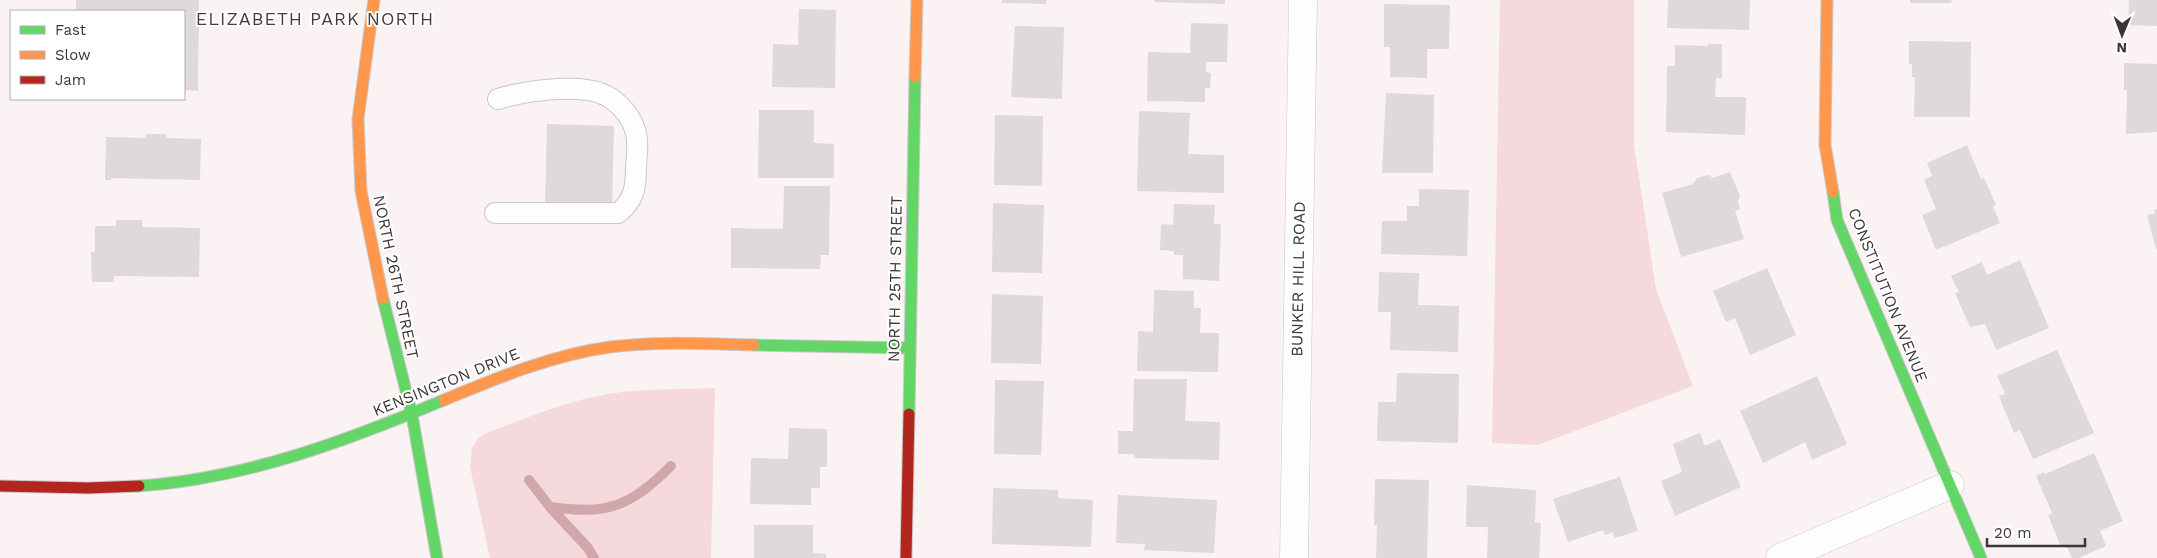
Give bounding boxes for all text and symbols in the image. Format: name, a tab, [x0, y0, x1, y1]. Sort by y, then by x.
district label: ELIZABETH PARK NORTH	[196, 8, 434, 29]
legend	[10, 10, 185, 100]
north arrow	[2097, 10, 2147, 60]
text: Fast	[55, 21, 87, 39]
text: N	[2116, 40, 2127, 56]
text: Slow	[55, 46, 91, 64]
text: Jam	[55, 71, 86, 89]
street label: NORTH 26TH STREET	[369, 193, 423, 361]
street label: NORTH 25TH STREET	[884, 195, 906, 362]
street label: BUNKER HILL ROAD	[1287, 201, 1309, 357]
street label: CONSTITUTION AVENUE	[1844, 205, 1932, 385]
street label: KENSINGTON DRIVE	[370, 344, 522, 420]
scale bar	[1987, 516, 2084, 548]
text: 20 m	[1994, 524, 2032, 542]

